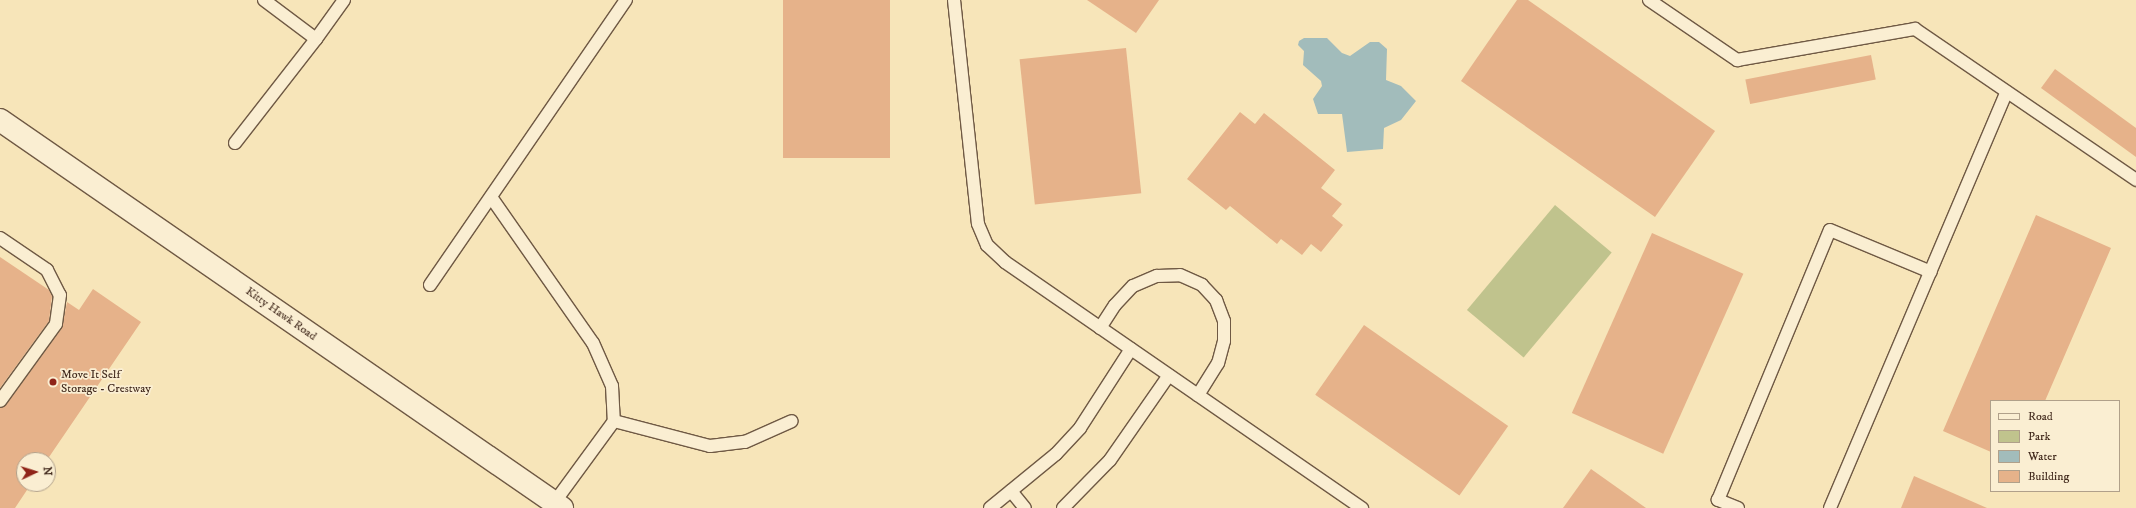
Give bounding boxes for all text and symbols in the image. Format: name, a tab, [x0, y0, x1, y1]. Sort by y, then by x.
street label: Kitty Hawk Road	[243, 284, 319, 344]
place label: Move It Self Storage - Crestway	[61, 368, 151, 396]
marker: Move It Self Storage - Crestway	[48, 377, 58, 387]
legend	[1990, 400, 2120, 492]
text: Road	[2028, 409, 2053, 424]
text: Park	[2028, 429, 2050, 444]
text: Water	[2028, 449, 2057, 464]
north arrow	[16, 452, 56, 492]
text: N	[40, 466, 54, 476]
text: Building	[2028, 469, 2069, 484]

